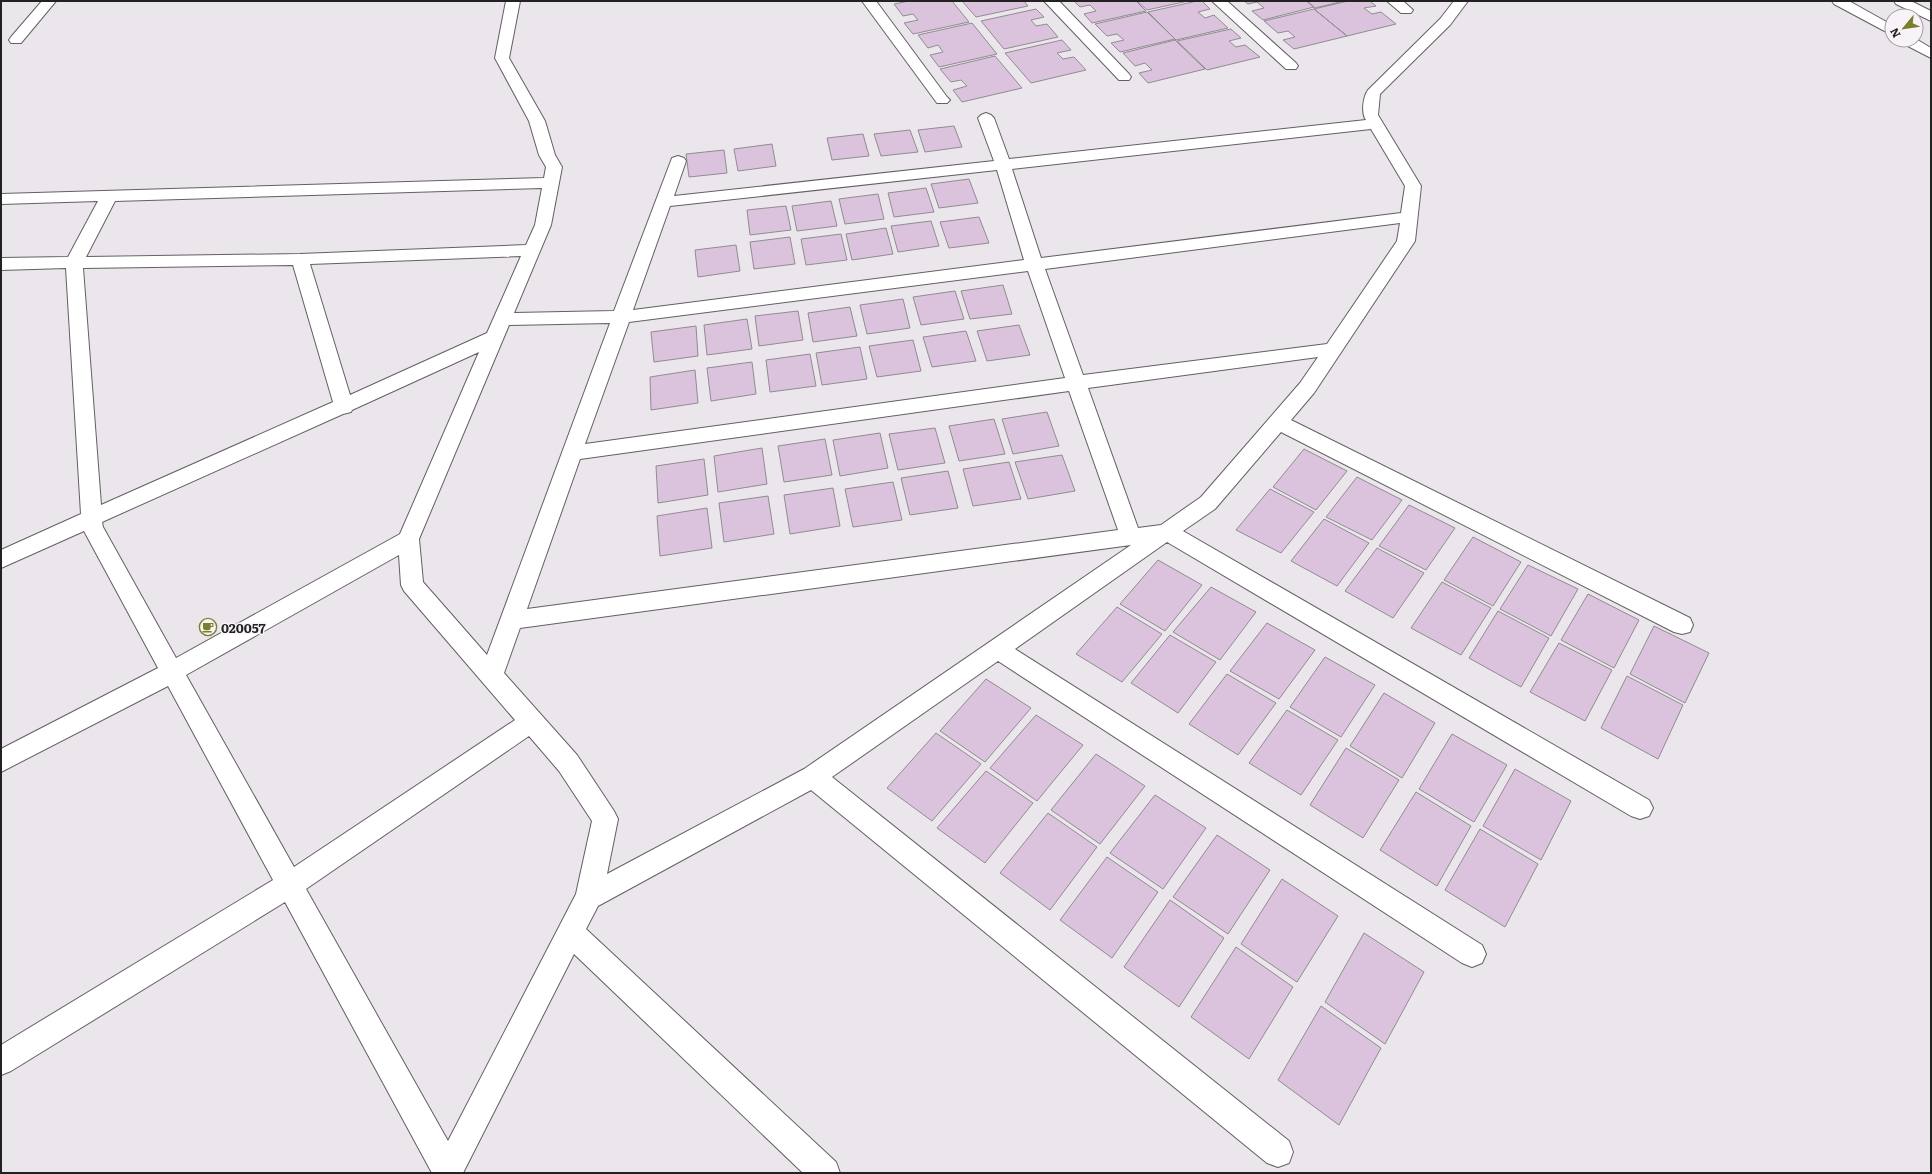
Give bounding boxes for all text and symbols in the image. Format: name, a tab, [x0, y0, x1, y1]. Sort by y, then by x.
north arrow	[1884, 8, 1924, 48]
text: N	[1885, 25, 1904, 41]
cafe icon: 020057	[198, 617, 218, 637]
place label: 020057	[221, 618, 266, 637]

